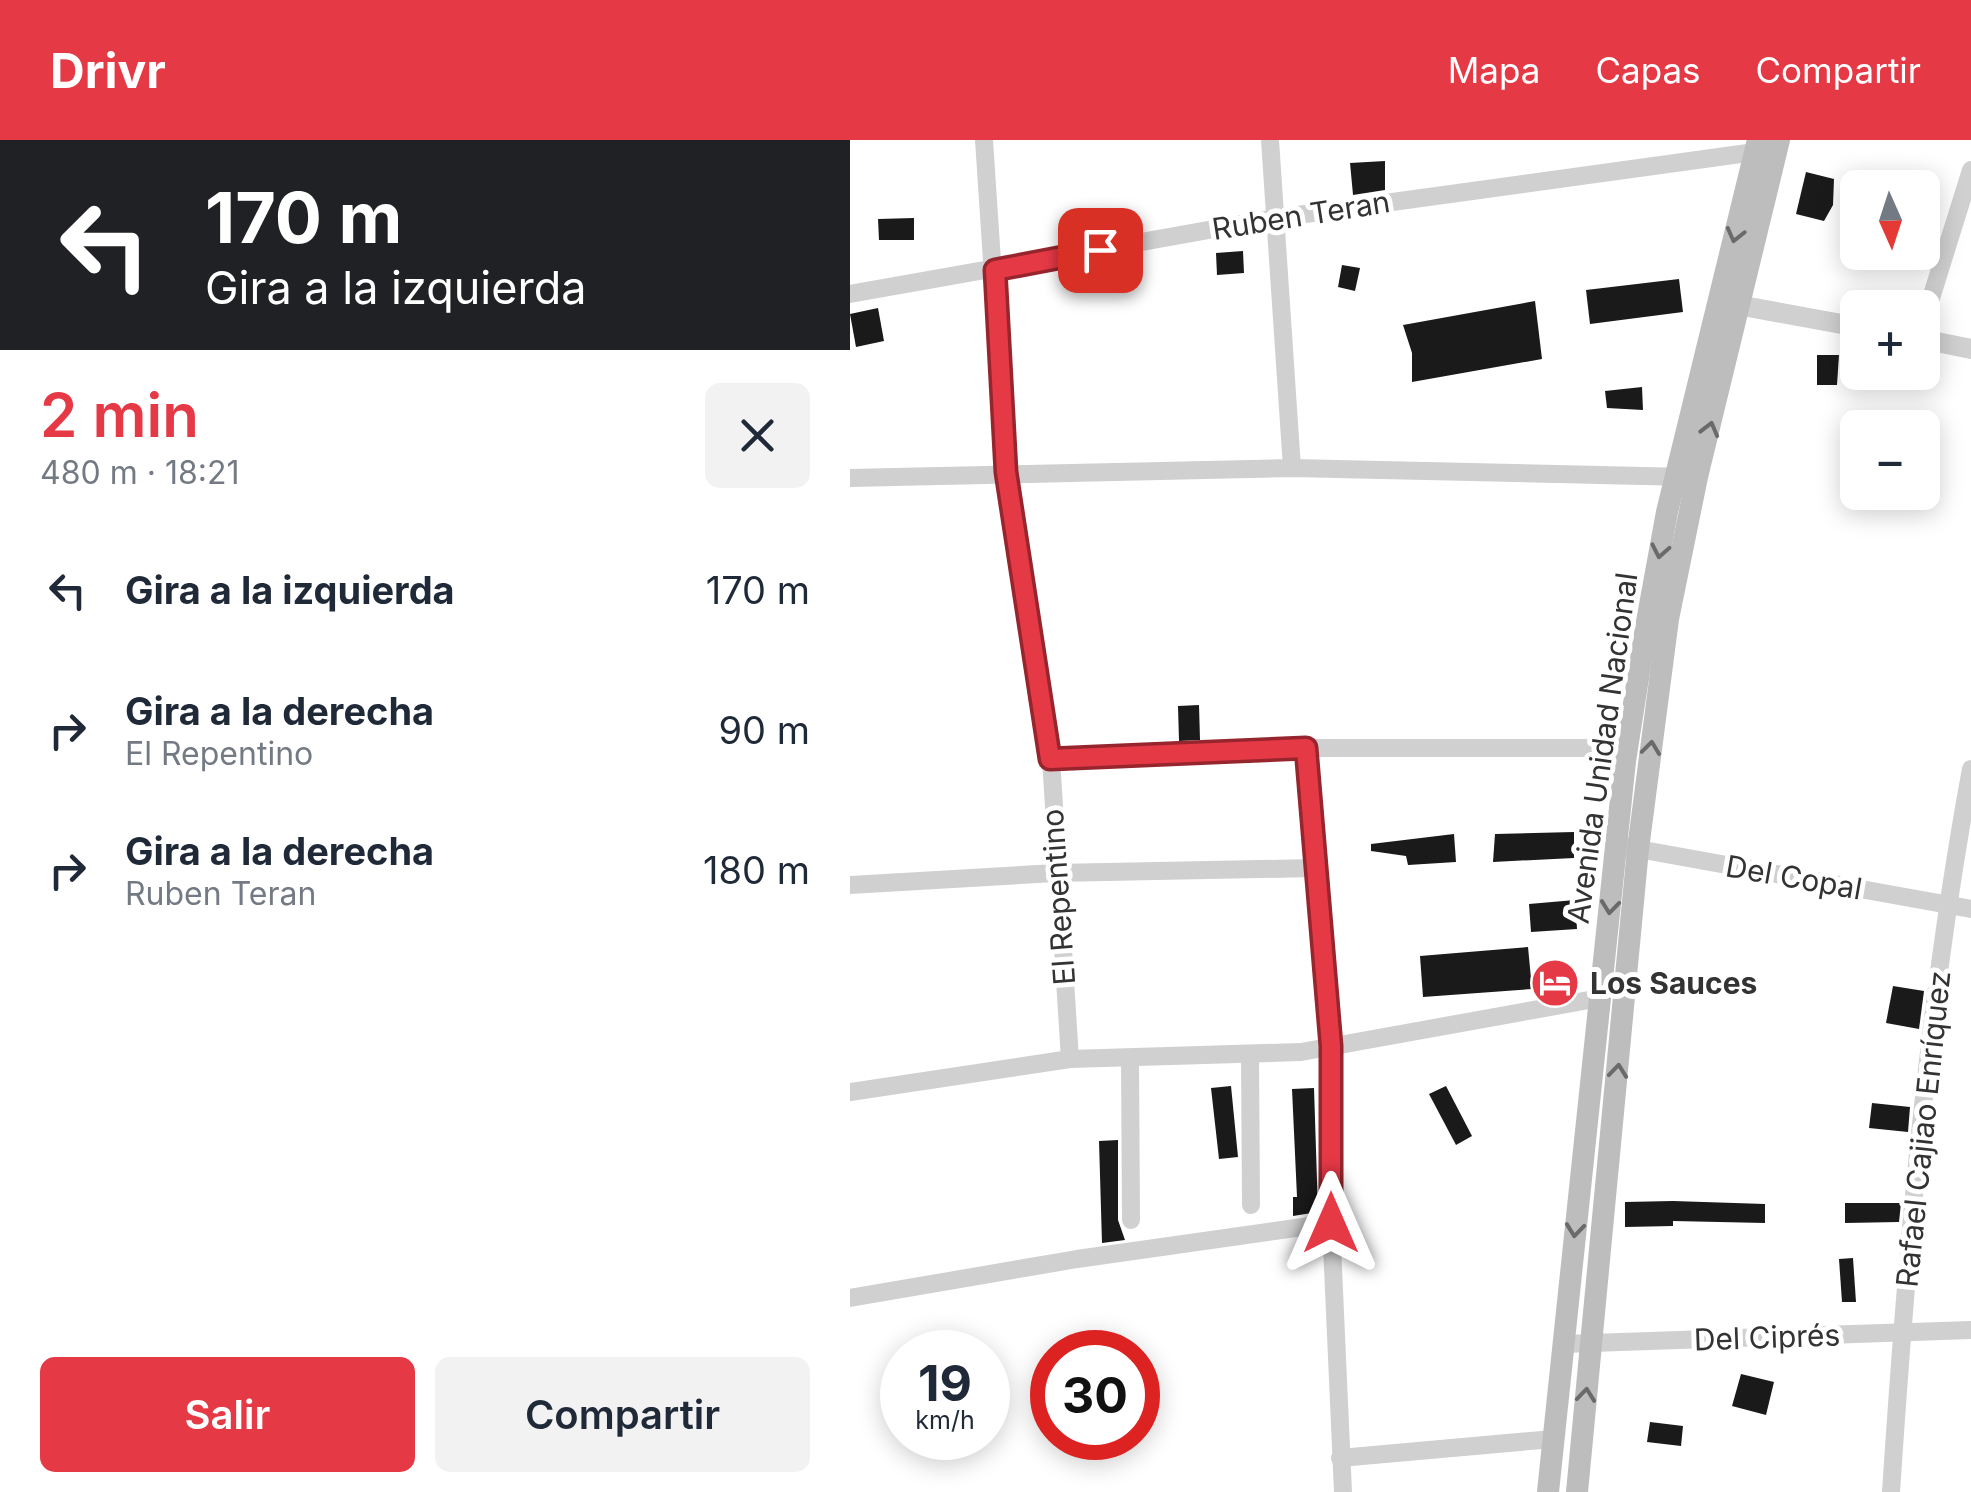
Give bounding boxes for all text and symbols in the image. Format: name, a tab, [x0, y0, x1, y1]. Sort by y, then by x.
text: Drivr	[50, 41, 166, 100]
text: Mapa	[1448, 49, 1540, 91]
text: Capas	[1595, 49, 1701, 91]
text: Compartir	[1756, 49, 1921, 91]
north arrow	[1840, 170, 1940, 270]
map controls	[1840, 170, 1940, 510]
text: 170 m	[205, 175, 402, 260]
icon: left	[40, 180, 170, 310]
street label: Ruben Teran	[1210, 183, 1392, 247]
pin	[1058, 208, 1143, 293]
icon: arrive	[1073, 223, 1128, 278]
one-way arrow	[1725, 226, 1746, 243]
text: Gira a la izquierda	[205, 260, 587, 315]
button: +	[1840, 290, 1940, 390]
text: 2 min	[40, 379, 199, 451]
button: close	[705, 383, 810, 488]
button: −	[1840, 410, 1940, 510]
one-way arrow	[1698, 421, 1719, 438]
text: 480 m · 18:21	[40, 453, 239, 492]
one-way arrow	[1650, 543, 1671, 559]
icon: left	[40, 563, 95, 618]
text: Gira a la izquierda	[125, 567, 455, 613]
text: 170 m	[706, 567, 810, 613]
street label: Avenida Unidad Nacional	[1560, 570, 1644, 926]
text: Gira a la derecha	[125, 688, 434, 734]
icon: right	[40, 703, 95, 758]
text: 90 m	[718, 707, 810, 753]
text: El Repentino	[125, 734, 313, 773]
one-way arrow	[1640, 740, 1661, 756]
street label: El Repentino	[1034, 808, 1082, 986]
text: Gira a la derecha	[125, 828, 434, 874]
icon: right	[40, 843, 95, 898]
text: 180 m	[703, 847, 810, 893]
street label: Del Copal	[1723, 847, 1865, 907]
text: Ruben Teran	[125, 874, 316, 913]
one-way arrow	[1600, 900, 1621, 916]
hotel icon: Los Sauces	[1529, 957, 1581, 1009]
place label: Los Sauces	[1590, 965, 1757, 1001]
street label: Rafael Cajiao Enríquez	[1888, 969, 1958, 1289]
one-way arrow	[1606, 1063, 1628, 1079]
position arrow	[1279, 1171, 1383, 1275]
one-way arrow	[1565, 1223, 1586, 1239]
street label: Del Ciprés	[1693, 1316, 1841, 1358]
speed limit sign: 30	[1030, 1330, 1160, 1460]
text: 19	[918, 1353, 972, 1413]
button: Salir	[40, 1357, 415, 1472]
button: Compartir	[435, 1357, 810, 1472]
one-way arrow	[1575, 1387, 1596, 1403]
text: km/h	[915, 1405, 975, 1435]

